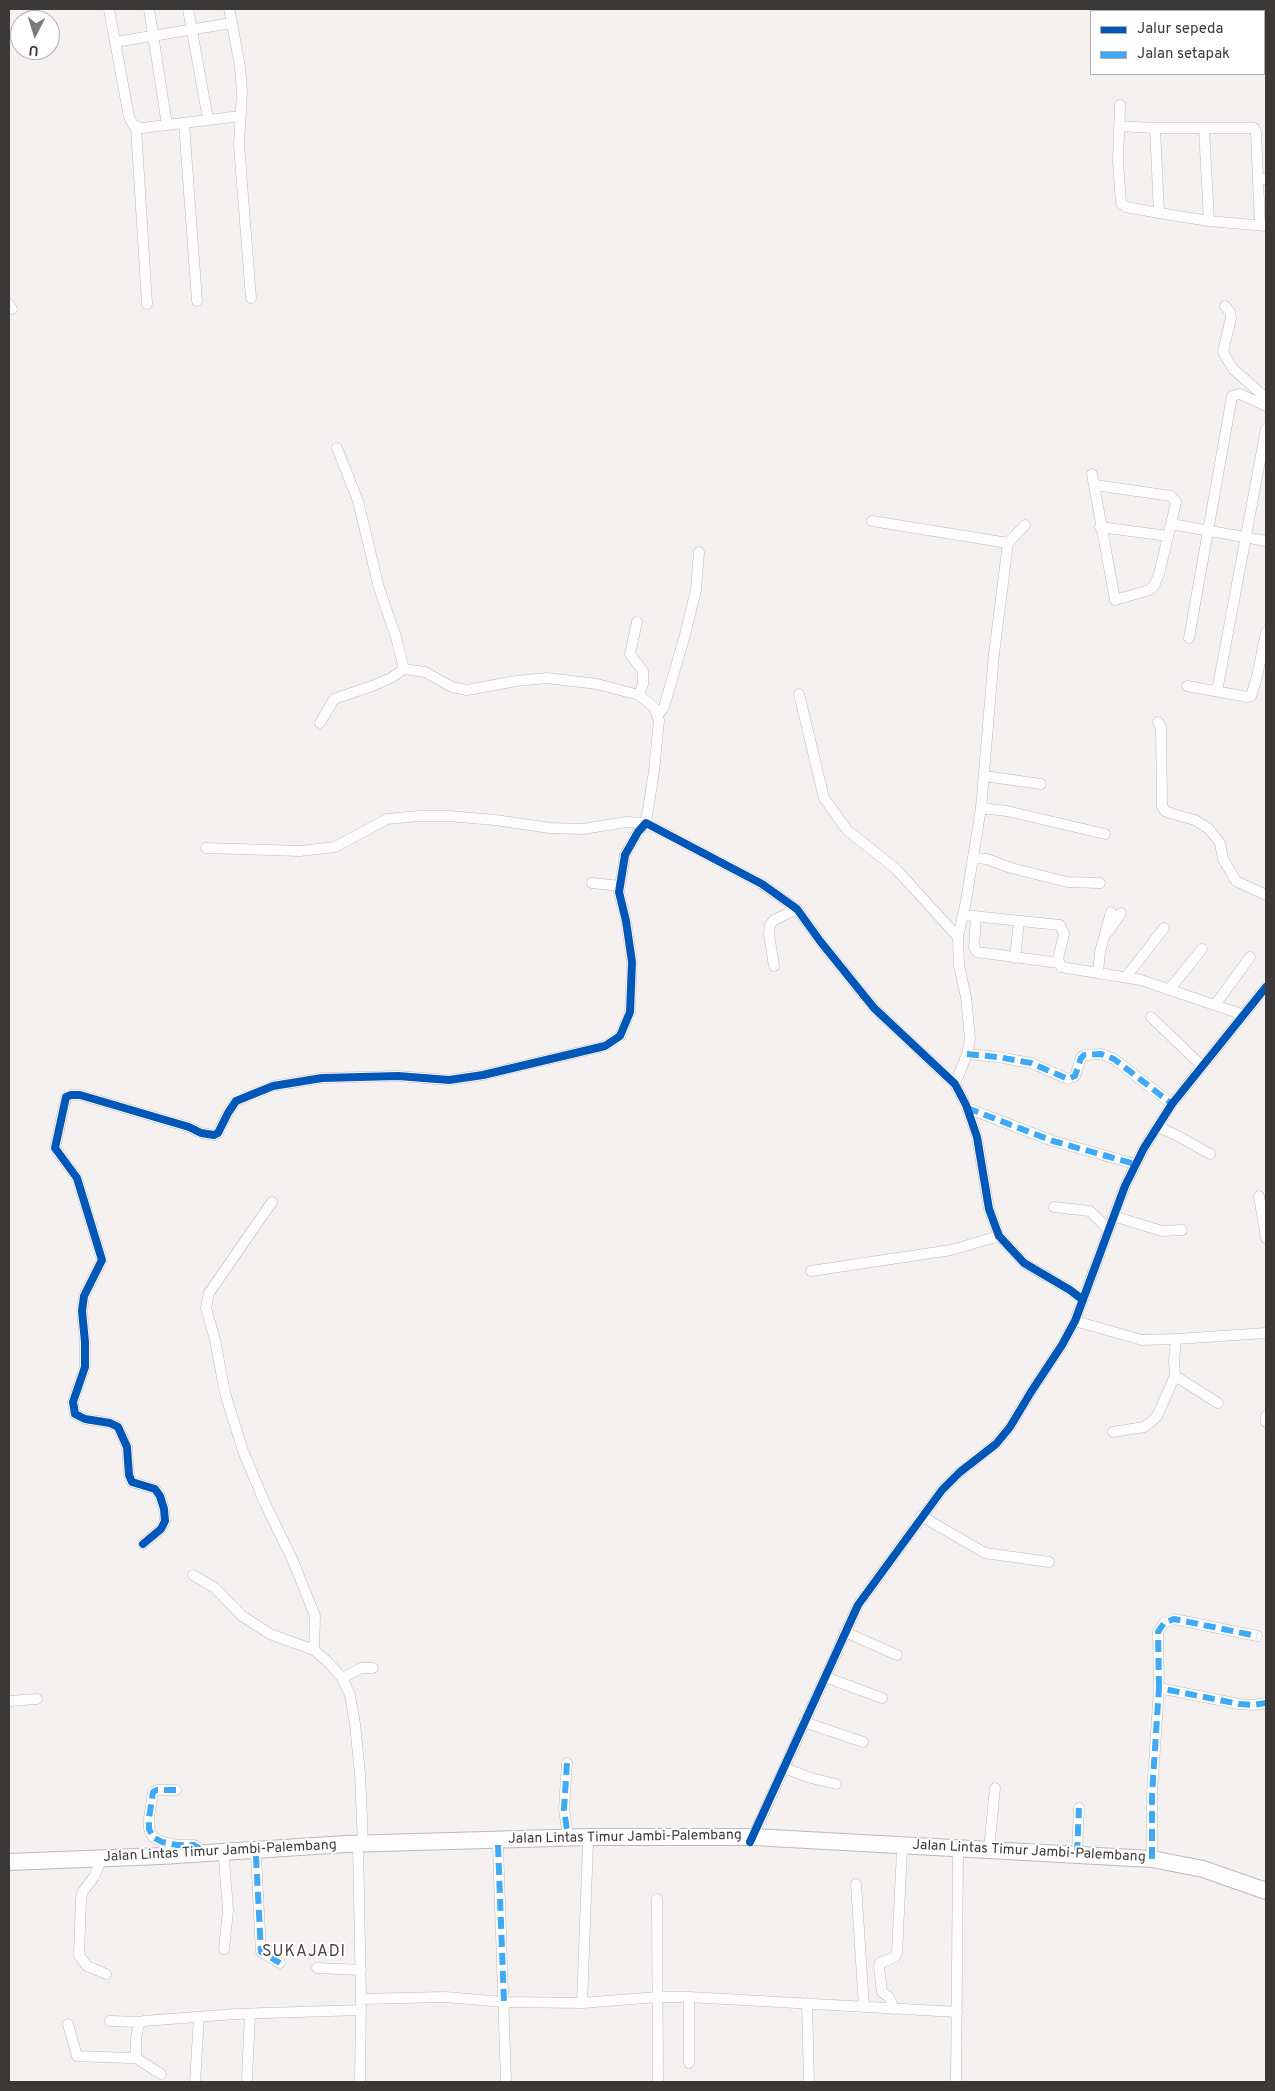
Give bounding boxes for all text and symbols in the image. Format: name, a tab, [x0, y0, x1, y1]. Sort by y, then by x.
north arrow	[10, 10, 60, 60]
legend	[1090, 10, 1265, 75]
text: Jalur sepeda	[1137, 20, 1223, 39]
text: U	[28, 41, 39, 58]
text: Jalan setapak	[1137, 45, 1230, 64]
street label: Jalan Lintas Timur Jambi-Palembang	[508, 1828, 742, 1848]
street label: Jalan Lintas Timur Jambi-Palembang	[103, 1837, 337, 1867]
street label: Jalan Lintas Timur Jambi-Palembang	[912, 1837, 1146, 1867]
district label: SUKAJADI	[261, 1943, 347, 1963]

